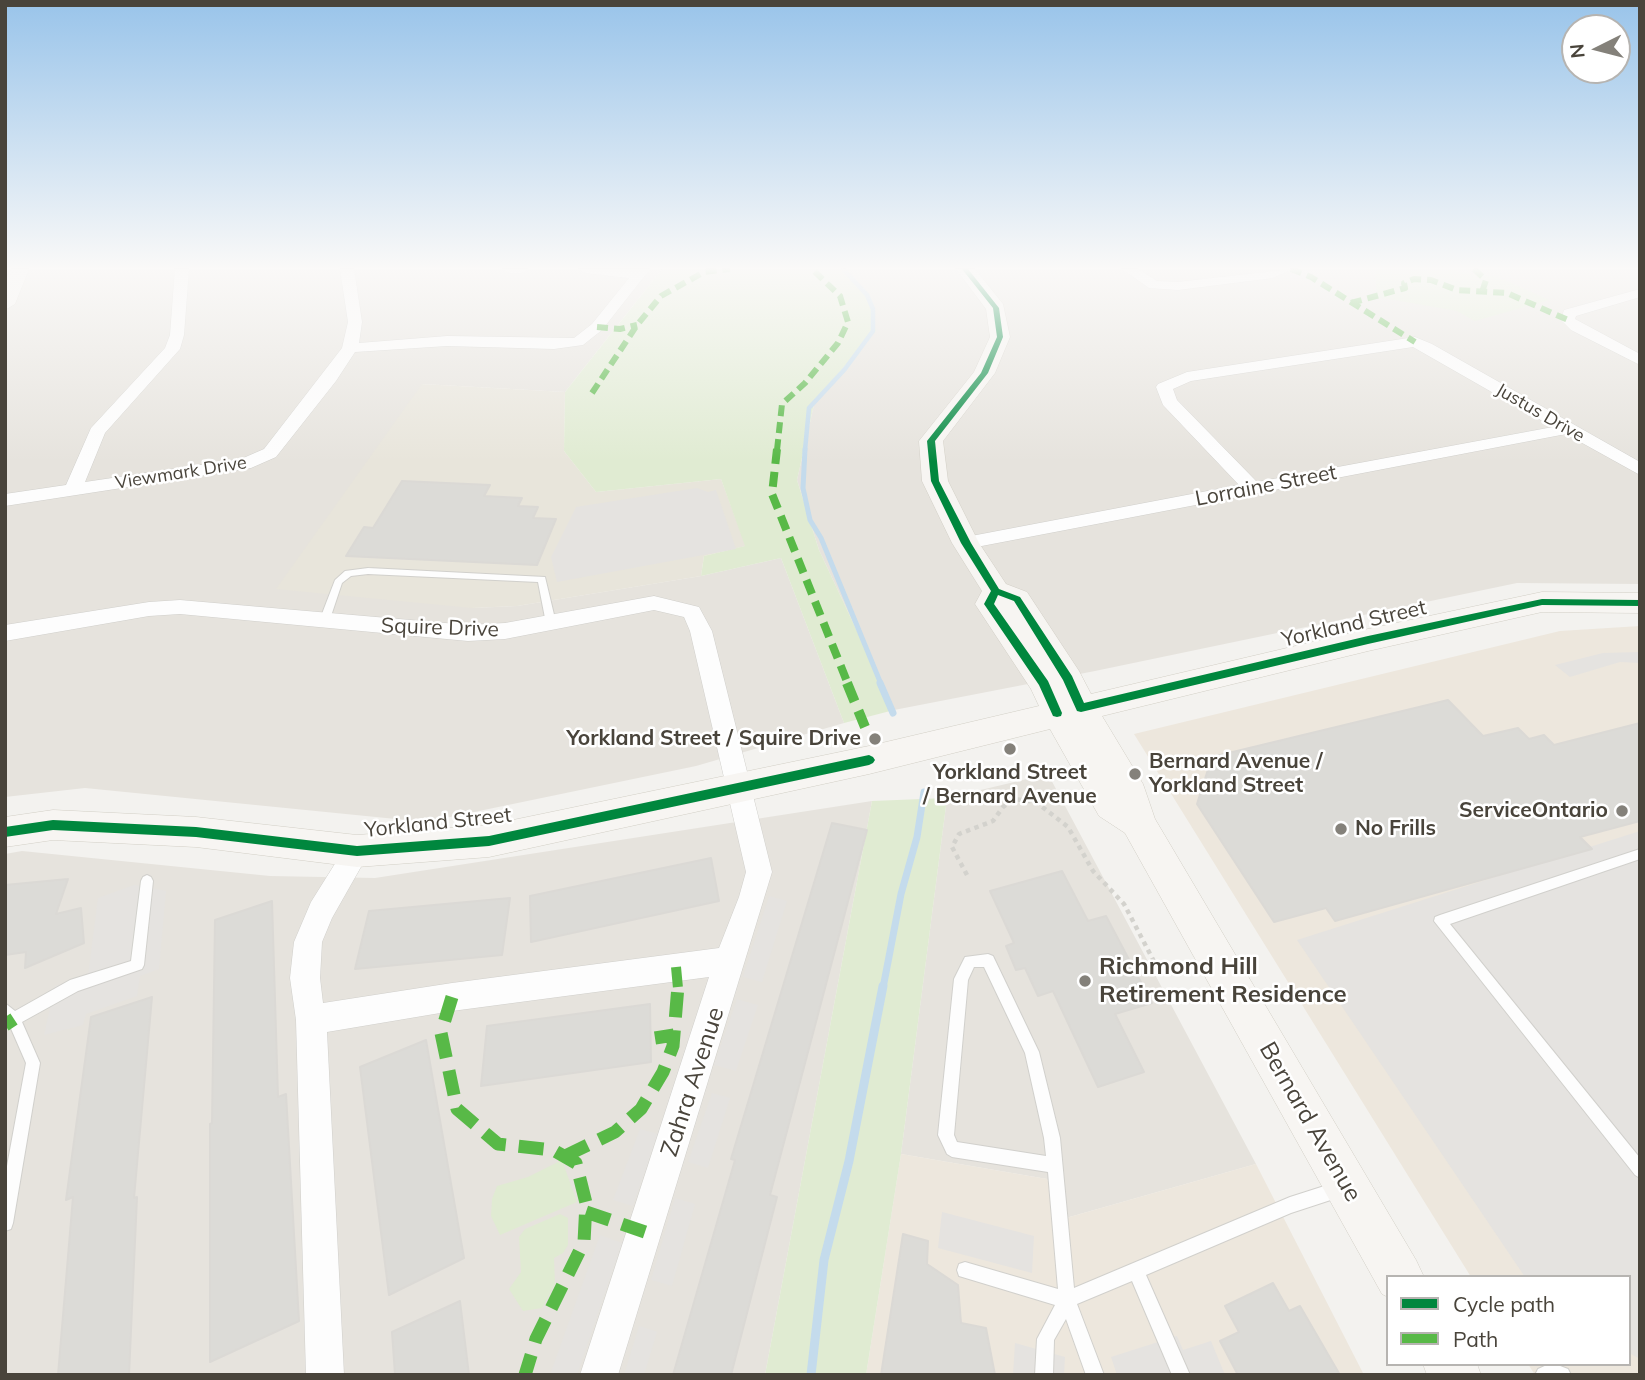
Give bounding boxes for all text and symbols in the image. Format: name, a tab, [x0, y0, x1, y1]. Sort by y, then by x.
north arrow	[1561, 14, 1631, 84]
text: N	[1564, 43, 1590, 59]
street label: Justus Drive	[1492, 379, 1588, 447]
street label: Viewmark Drive	[114, 452, 248, 494]
street label: Lorraine Street	[1193, 460, 1339, 512]
street label: Yorkland Street	[1279, 595, 1429, 653]
street label: Squire Drive	[381, 613, 499, 643]
place label: Yorkland Street / Squire Drive	[566, 726, 861, 752]
marker: Yorkland Street / Squire Drive	[867, 731, 883, 747]
marker: Yorkland Street / Bernard Avenue	[1002, 741, 1018, 757]
place label: Bernard Avenue / Yorkland Street	[1149, 749, 1323, 799]
place label: Yorkland Street / Bernard Avenue	[923, 760, 1097, 810]
marker: Bernard Avenue / Yorkland Street	[1127, 766, 1143, 782]
place label: ServiceOntario	[1459, 798, 1608, 824]
street label: Yorkland Street	[363, 803, 513, 843]
marker: ServiceOntario	[1614, 803, 1630, 819]
place label: No Frills	[1355, 816, 1436, 842]
marker: No Frills	[1333, 821, 1349, 837]
place label: Richmond Hill Retirement Residence	[1099, 953, 1347, 1009]
marker: Richmond Hill Retirement Residence	[1077, 973, 1093, 989]
street label: Zahra Avenue	[655, 1004, 731, 1160]
street label: Bernard Avenue	[1253, 1037, 1367, 1207]
legend	[1386, 1275, 1631, 1366]
text: Cycle path	[1453, 1291, 1555, 1317]
text: Path	[1453, 1326, 1498, 1352]

